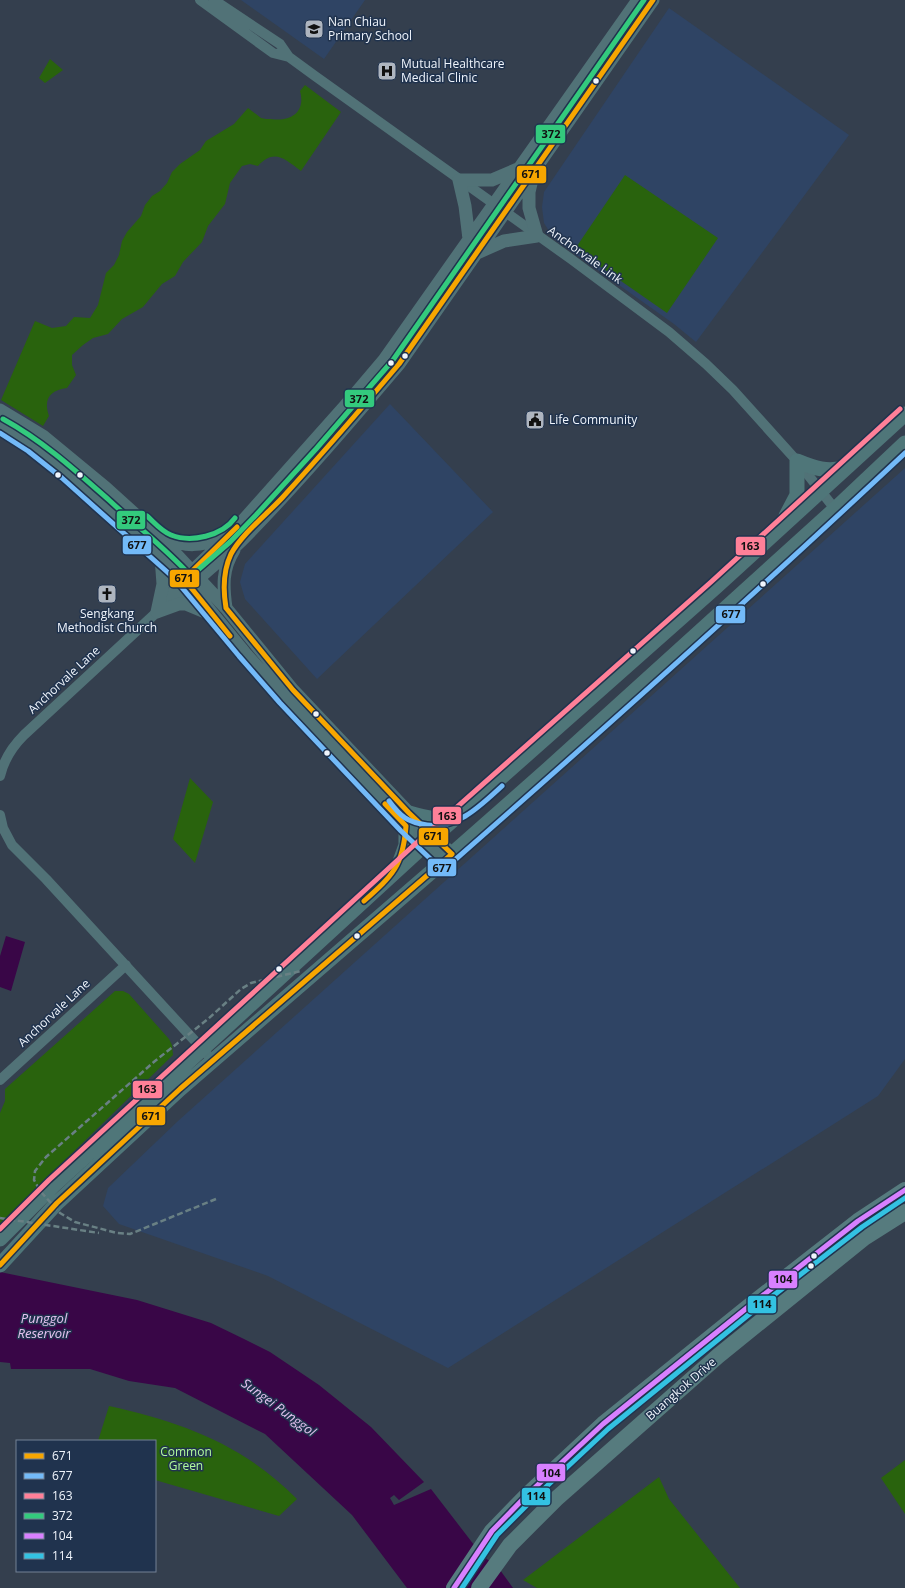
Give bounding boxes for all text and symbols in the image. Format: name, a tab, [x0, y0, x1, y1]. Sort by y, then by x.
place label: Nan Chiau Primary School	[328, 13, 412, 44]
school or university icon: Nan Chiau Primary School	[303, 18, 325, 40]
place label: Mutual Healthcare Medical Clinic	[401, 55, 505, 86]
hospital icon: Mutual Healthcare Medical Clinic	[376, 60, 398, 82]
unlabelled marker	[591, 76, 601, 86]
line badge: 372	[535, 124, 566, 144]
text: 372	[542, 126, 560, 141]
line badge: 671	[516, 165, 547, 184]
text: 671	[522, 166, 540, 181]
street label: Anchorvale Link	[544, 222, 627, 288]
unlabelled marker	[400, 351, 410, 361]
unlabelled marker	[386, 358, 396, 368]
line badge: 372	[344, 389, 375, 408]
text: 372	[350, 391, 368, 406]
public building icon: Life Community	[524, 409, 546, 431]
place label: Life Community	[549, 411, 638, 428]
unlabelled marker	[53, 470, 63, 480]
unlabelled marker	[75, 470, 85, 480]
line badge: 372	[116, 510, 146, 530]
text: 372	[122, 512, 140, 527]
line badge: 677	[122, 535, 152, 555]
line badge: 163	[735, 536, 766, 556]
text: 677	[128, 537, 146, 552]
text: 163	[741, 538, 759, 553]
line badge: 671	[169, 569, 200, 588]
text: 671	[175, 570, 193, 585]
unlabelled marker	[758, 579, 768, 589]
church icon: Sengkang Methodist Church	[96, 583, 118, 605]
place label: Sengkang Methodist Church	[57, 605, 157, 636]
line badge: 677	[715, 605, 746, 624]
text: 677	[722, 606, 740, 621]
street label: Anchorvale Lane	[24, 642, 104, 717]
unlabelled marker	[628, 646, 638, 656]
unlabelled marker	[311, 709, 321, 719]
unlabelled marker	[322, 748, 332, 758]
line badge: 163	[432, 806, 462, 825]
text: 163	[438, 808, 456, 823]
line badge: 671	[418, 827, 449, 846]
text: 671	[424, 828, 442, 843]
line badge: 677	[427, 858, 457, 877]
text: 677	[433, 860, 451, 875]
unlabelled marker	[352, 931, 362, 941]
unlabelled marker	[274, 964, 284, 974]
street label: Anchorvale Lane	[14, 975, 94, 1050]
line badge: 163	[132, 1080, 163, 1099]
text: 163	[138, 1081, 156, 1096]
line badge: 671	[136, 1106, 166, 1126]
text: 671	[142, 1108, 160, 1123]
unlabelled marker	[809, 1251, 819, 1261]
unlabelled marker	[806, 1261, 816, 1271]
line badge: 104	[768, 1270, 798, 1289]
text: 104	[774, 1271, 793, 1286]
line badge: 114	[747, 1295, 777, 1314]
text: 114	[753, 1296, 772, 1311]
water label: Punggol Reservoir	[18, 1309, 71, 1342]
street label: Buangkok Drive	[642, 1353, 720, 1424]
water label: Sungei Punggol	[238, 1374, 320, 1441]
legend	[16, 1440, 156, 1572]
park label: Common Green	[160, 1443, 212, 1474]
text: 671	[52, 1447, 73, 1464]
line badge: 104	[536, 1463, 566, 1482]
text: 104	[542, 1465, 561, 1480]
text: 677	[52, 1467, 73, 1484]
text: 163	[52, 1487, 73, 1504]
line badge: 114	[521, 1487, 551, 1506]
text: 114	[527, 1488, 546, 1503]
text: 372	[52, 1507, 73, 1524]
text: 104	[52, 1527, 73, 1544]
text: 114	[52, 1547, 73, 1564]

